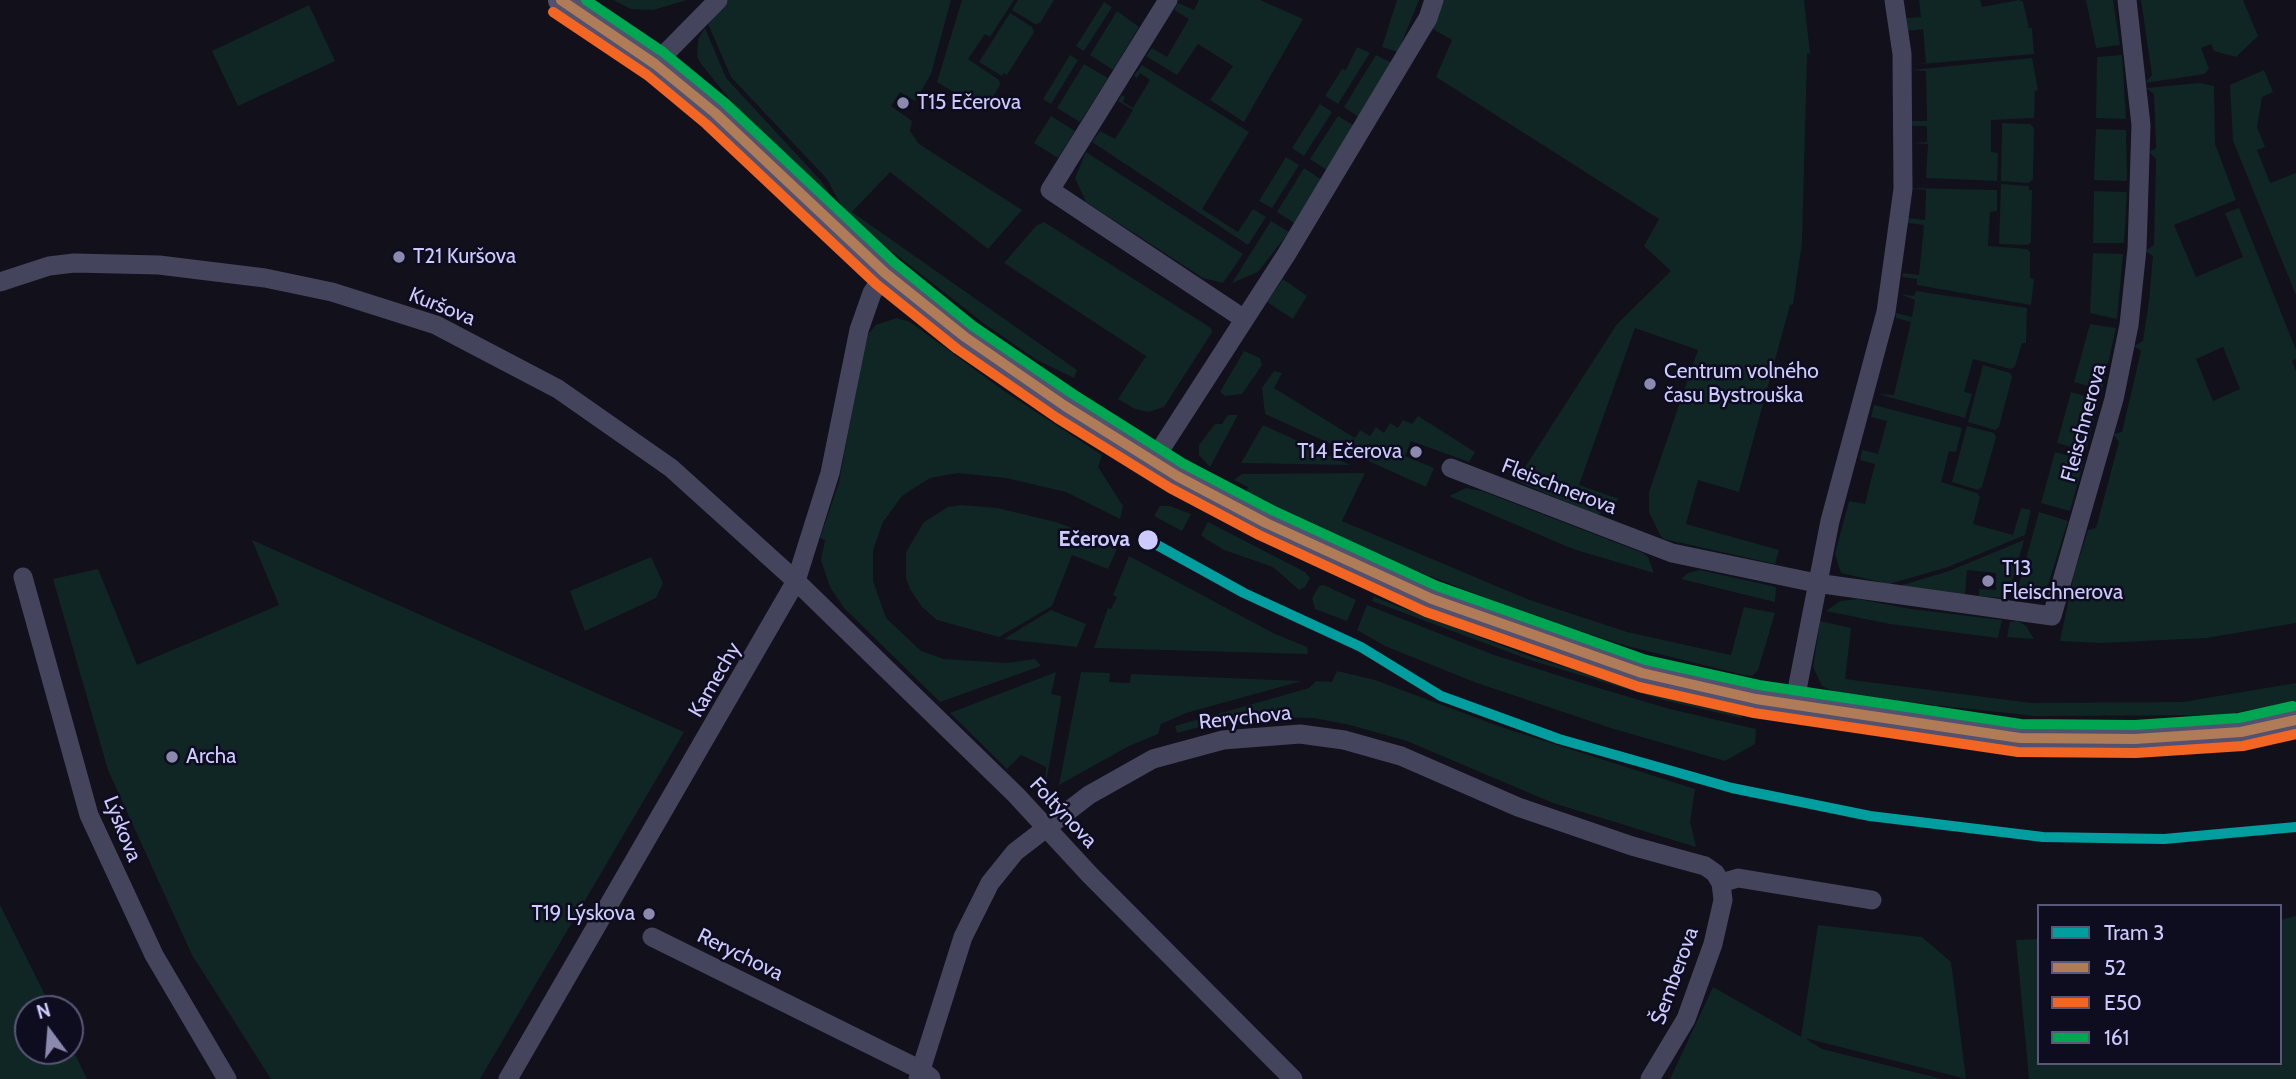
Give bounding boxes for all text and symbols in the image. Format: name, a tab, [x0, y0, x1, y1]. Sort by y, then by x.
place label: T15 Ečerova	[917, 90, 1021, 116]
marker: T15 Ečerova	[895, 95, 911, 111]
place label: T21 Kuršova	[413, 244, 516, 270]
marker: T21 Kuršova	[391, 249, 407, 265]
street label: Kuršova	[405, 282, 479, 332]
place label: Centrum volného času Bystrouška	[1664, 359, 1819, 409]
street label: Fleischnerova	[2056, 361, 2112, 485]
marker: Centrum volného času Bystrouška	[1642, 376, 1658, 392]
place label: T14 Ečerova	[1297, 439, 1402, 465]
marker: T14 Ečerova	[1408, 444, 1424, 460]
street label: Fleischnerova	[1498, 454, 1620, 520]
place label: Ečerova	[1058, 527, 1130, 553]
marker: Ečerova	[1136, 528, 1160, 552]
place label: T13 Fleischnerova	[2002, 556, 2123, 606]
marker: T13 Fleischnerova	[1980, 573, 1996, 589]
street label: Kamechy	[683, 638, 747, 722]
street label: Rerychova	[1198, 701, 1292, 735]
place label: Archa	[186, 744, 236, 770]
marker: Archa	[164, 749, 180, 765]
street label: Foltýnova	[1024, 772, 1102, 854]
street label: Lýskova	[97, 792, 147, 866]
place label: T19 Lýskova	[532, 901, 635, 927]
legend	[2037, 904, 2282, 1065]
marker: T19 Lýskova	[641, 906, 657, 922]
text: Tram 3	[2104, 920, 2164, 945]
street label: Rerychova	[693, 923, 787, 987]
street label: Šemberova	[1646, 924, 1704, 1028]
text: 52	[2104, 955, 2126, 980]
text: E50	[2104, 990, 2142, 1015]
north arrow	[14, 995, 84, 1065]
text: N	[34, 998, 53, 1024]
text: 161	[2104, 1025, 2129, 1050]

